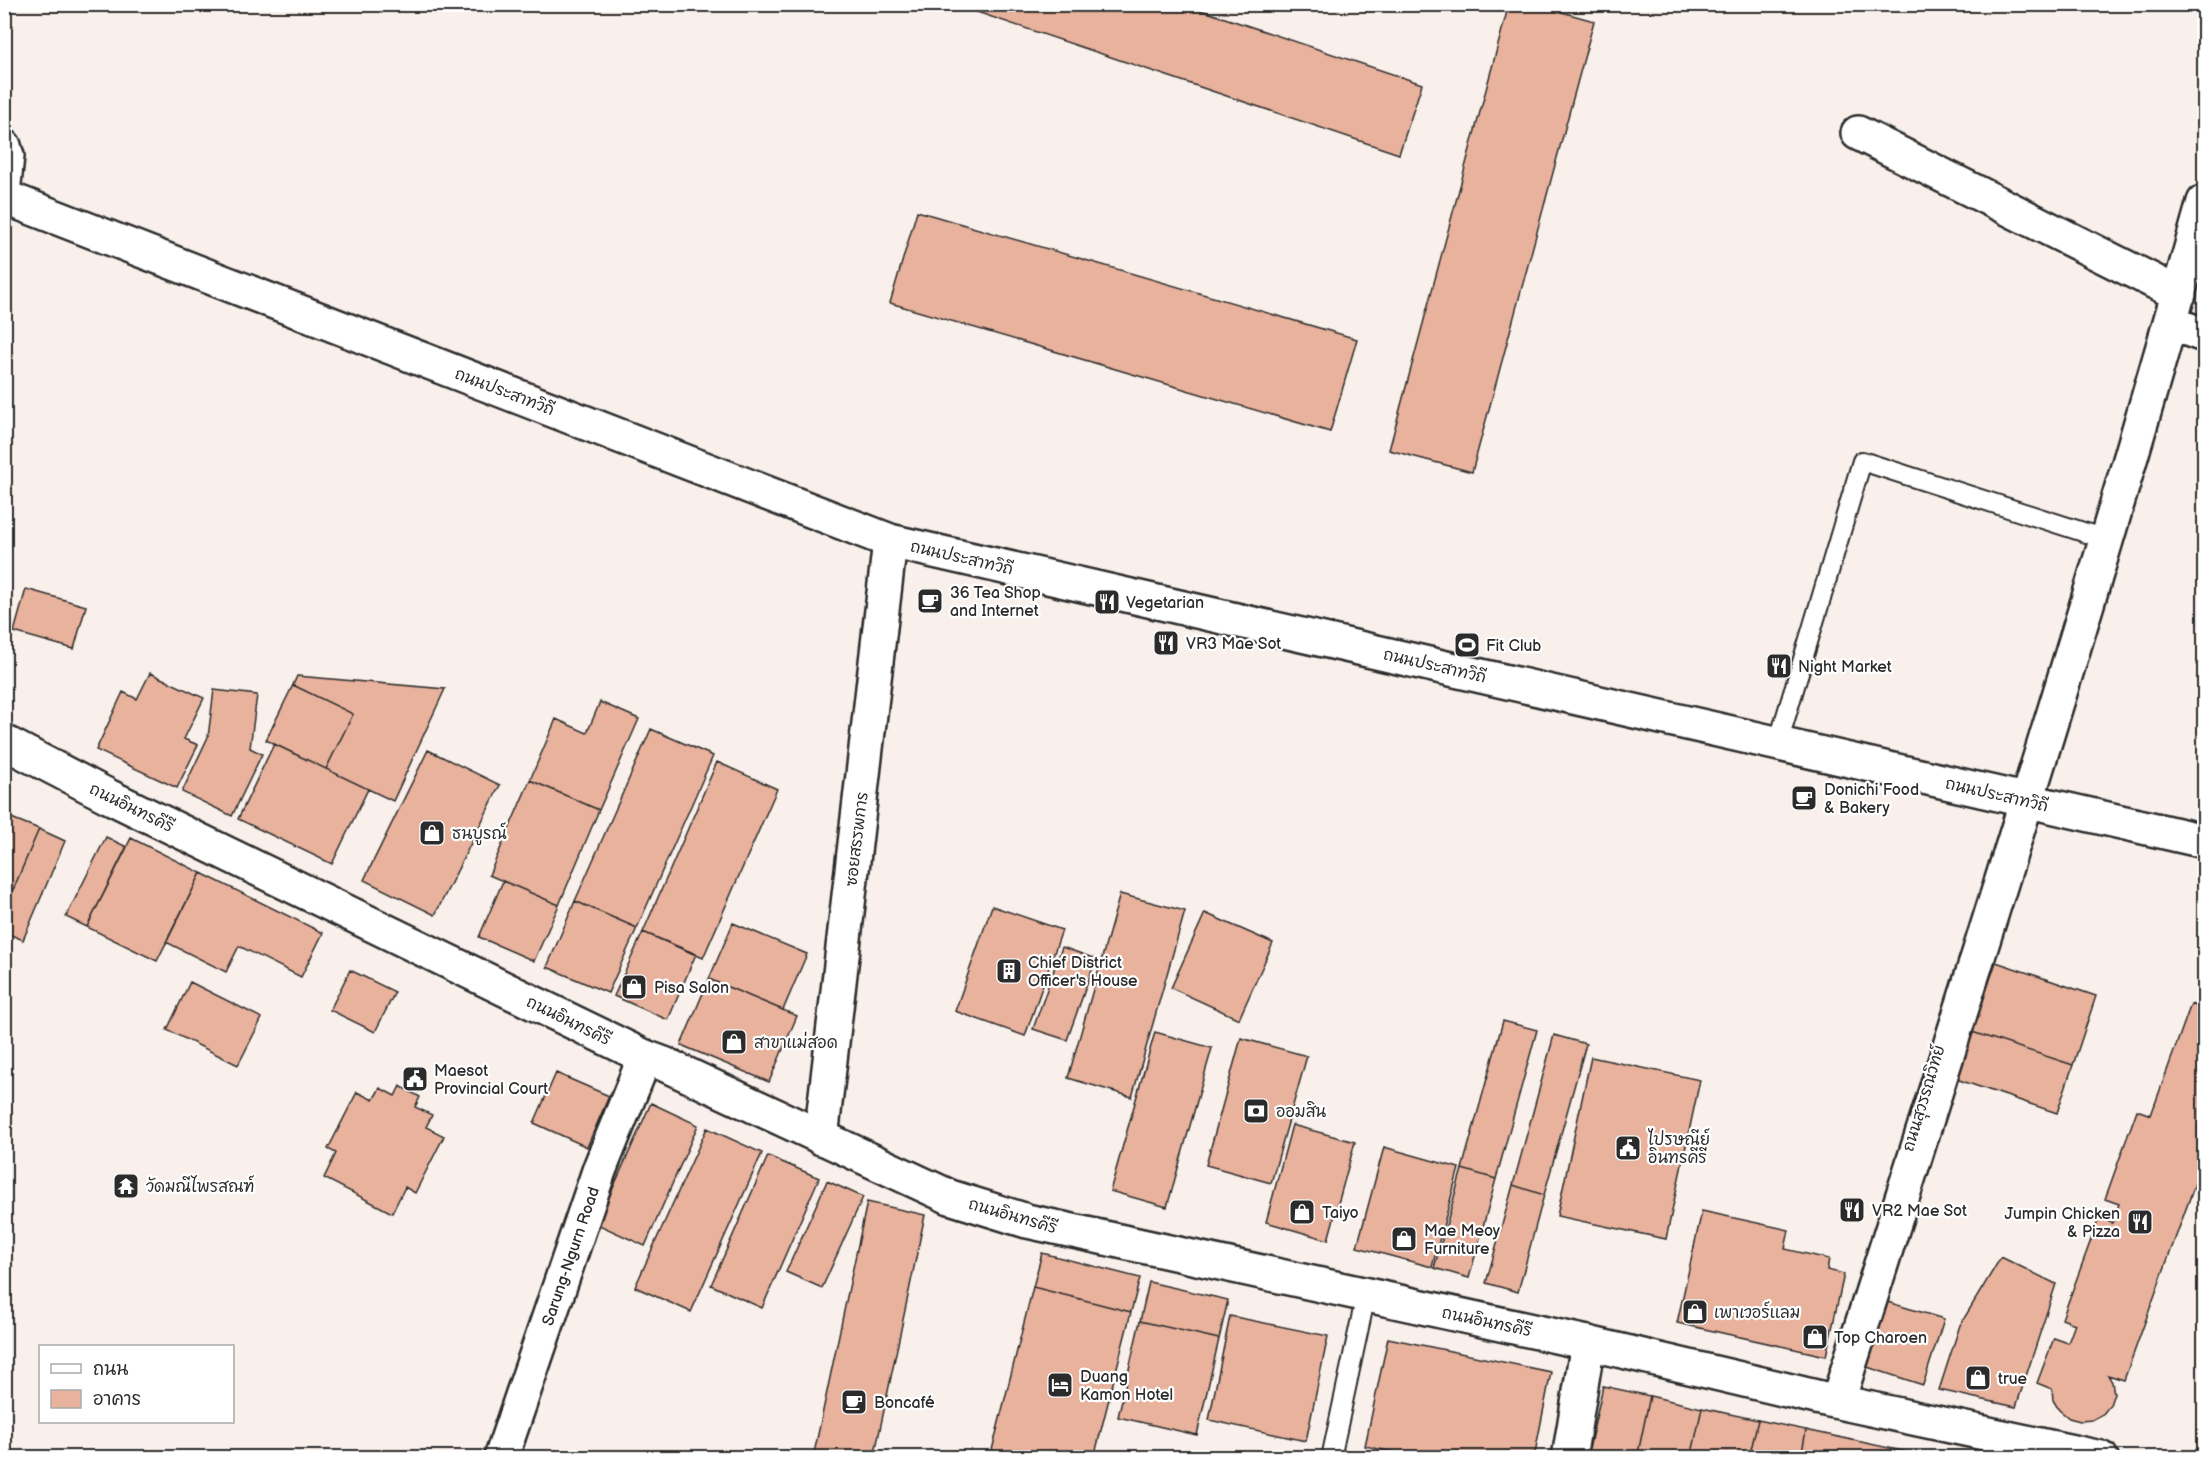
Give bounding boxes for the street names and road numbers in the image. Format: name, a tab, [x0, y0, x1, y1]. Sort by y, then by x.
street label: ถนนประสาทวิถี	[452, 363, 558, 420]
street label: ถนนประสาทวิถี	[908, 535, 1015, 580]
street label: ถนนประสาทวิถี	[1381, 643, 1488, 688]
street label: ถนนประสาทวิถี	[1943, 772, 2050, 817]
street label: ถนนอินทรคีรี	[86, 778, 178, 837]
street label: ซอยสรรพการ	[842, 791, 873, 888]
street label: ถนนอินทรคีรี	[523, 991, 615, 1050]
street label: ถนนสุวรรณวิทย์	[1896, 1042, 1952, 1155]
street label: Sarung-Ngurn Road	[539, 1185, 604, 1328]
street label: ถนนอินทรคีรี	[966, 1193, 1060, 1238]
street label: ถนนอินทรคีรี	[1440, 1302, 1534, 1341]

